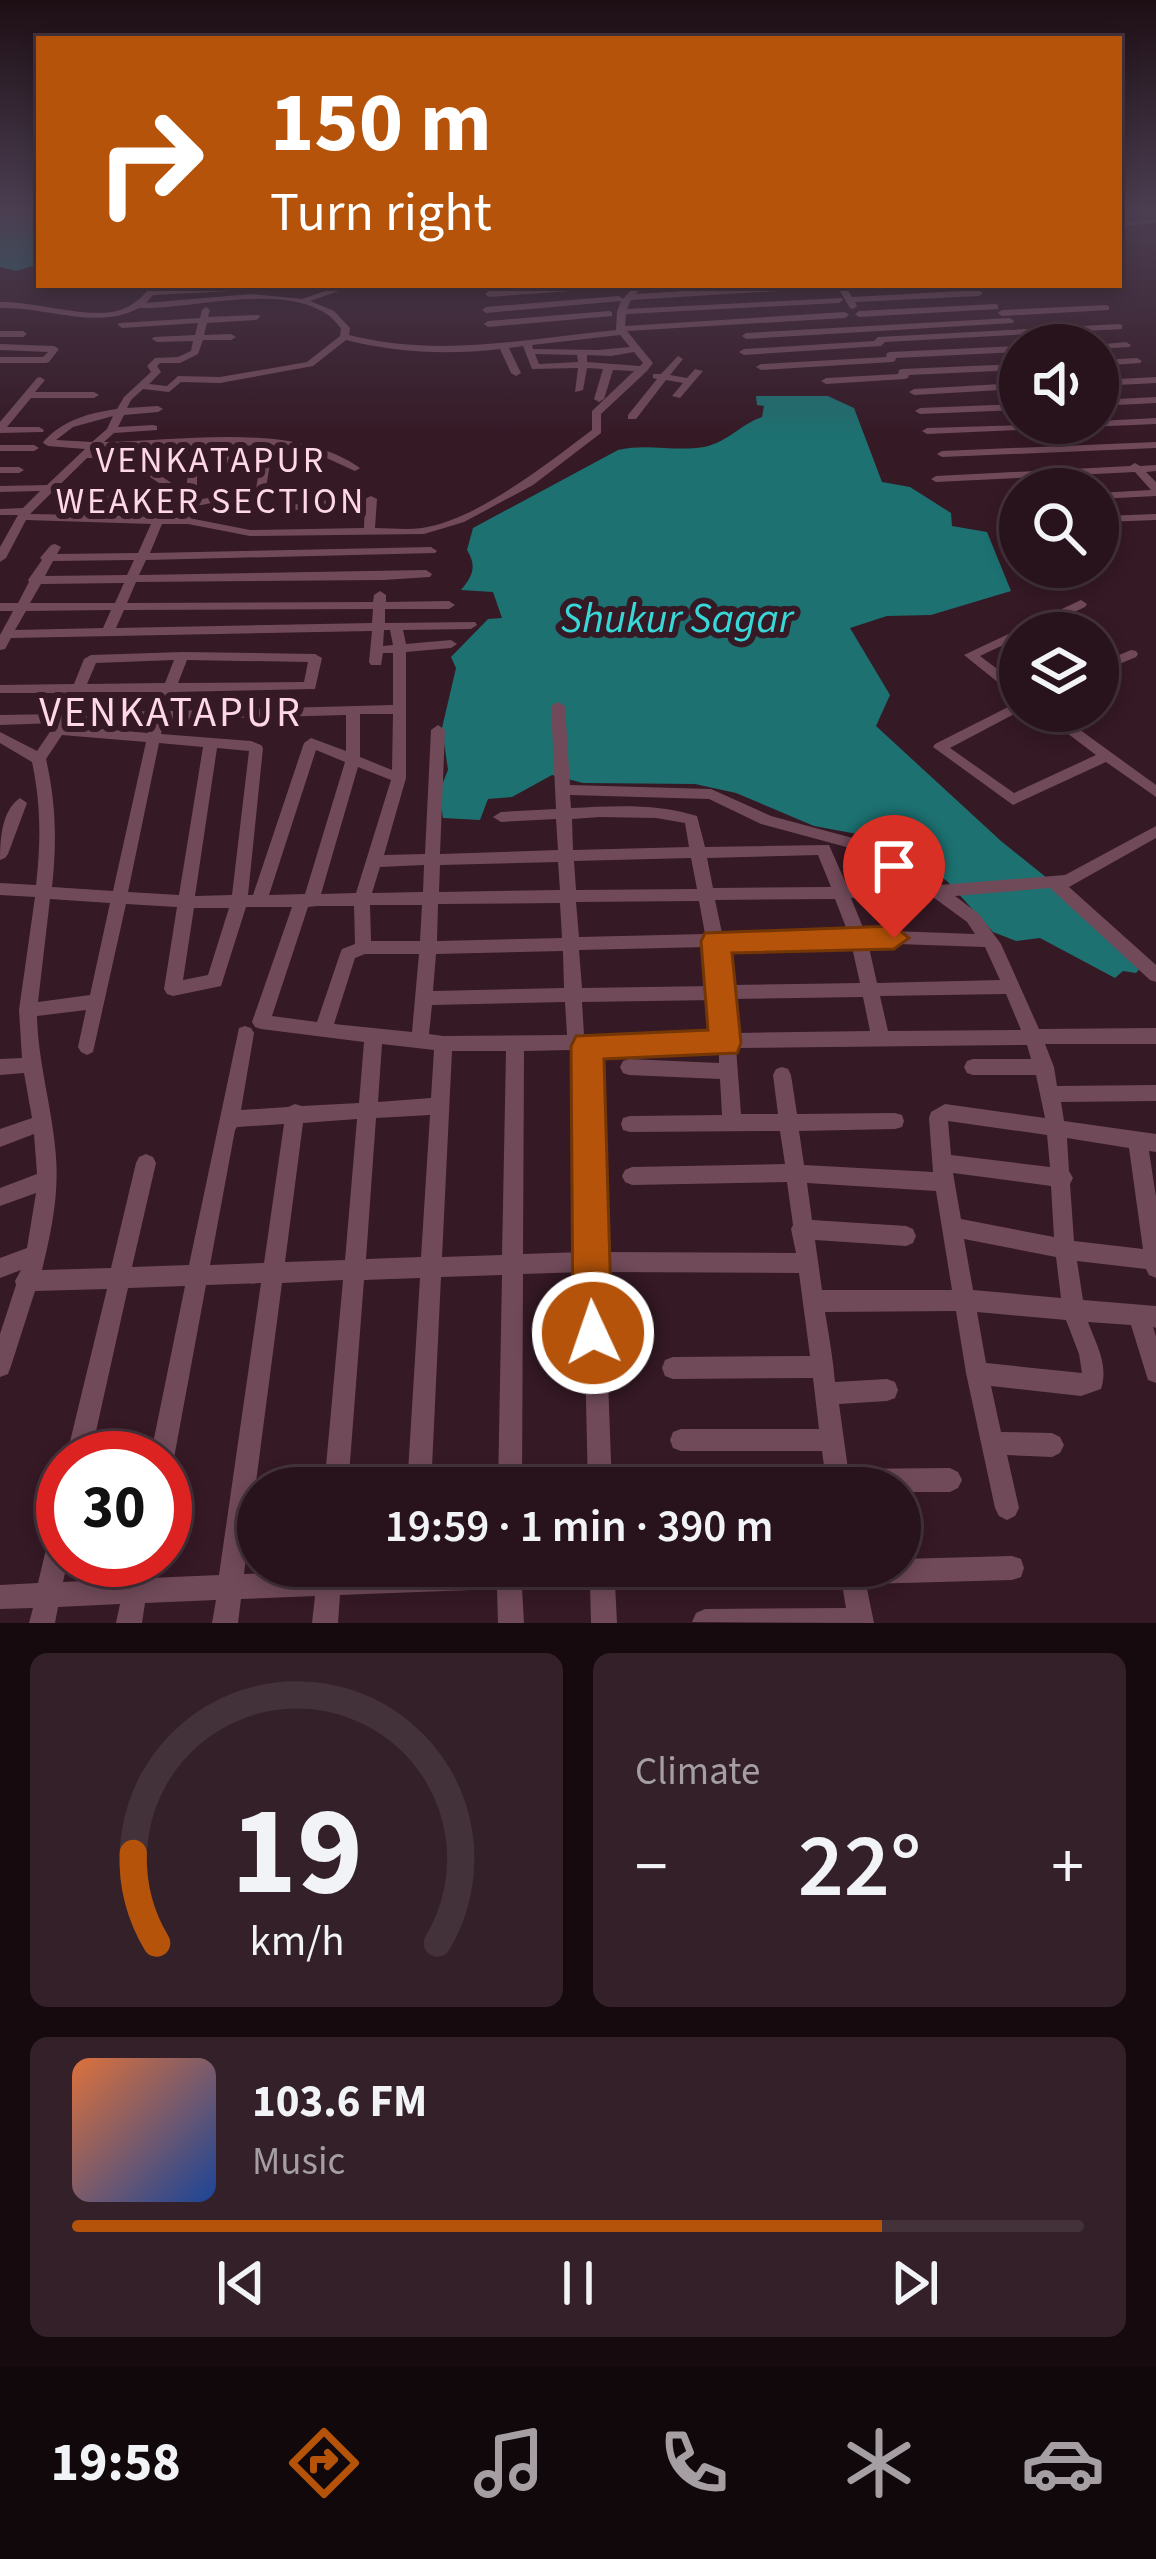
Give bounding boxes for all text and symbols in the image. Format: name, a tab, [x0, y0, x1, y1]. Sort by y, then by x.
text: 150 m	[270, 64, 492, 184]
icon: right	[72, 84, 228, 240]
text: Turn right	[270, 175, 492, 252]
map controls	[999, 324, 1119, 732]
button: sound	[999, 324, 1119, 444]
district label: VENKATAPUR WEAKER SECTION	[56, 435, 366, 527]
button: search	[999, 468, 1119, 588]
water label: Shukur Sagar	[561, 589, 795, 649]
button: layers	[999, 612, 1119, 732]
district label: VENKATAPUR	[39, 683, 303, 743]
pin	[843, 815, 945, 938]
icon: arrive	[861, 833, 927, 899]
position arrow	[530, 1270, 656, 1396]
speed limit sign: 30	[36, 1431, 192, 1587]
text: 19:59 · 1 min · 390 m	[385, 1495, 773, 1559]
text: Climate	[635, 1744, 760, 1800]
text: 19	[231, 1764, 362, 1942]
text: 22°	[798, 1803, 921, 1931]
text: −	[635, 1820, 668, 1914]
text: +	[1051, 1820, 1084, 1914]
text: km/h	[249, 1911, 344, 1972]
text: 103.6 FM	[252, 2070, 427, 2134]
text: Music	[252, 2134, 345, 2190]
icon: previous	[208, 2250, 274, 2316]
icon: pause	[545, 2250, 611, 2316]
icon: next	[882, 2250, 948, 2316]
icon: directions	[282, 2421, 366, 2505]
icon: music	[467, 2421, 551, 2505]
icon: phone	[652, 2421, 736, 2505]
icon: climate	[837, 2421, 921, 2505]
icon: car	[1021, 2421, 1105, 2505]
text: 19:58	[50, 2425, 181, 2502]

